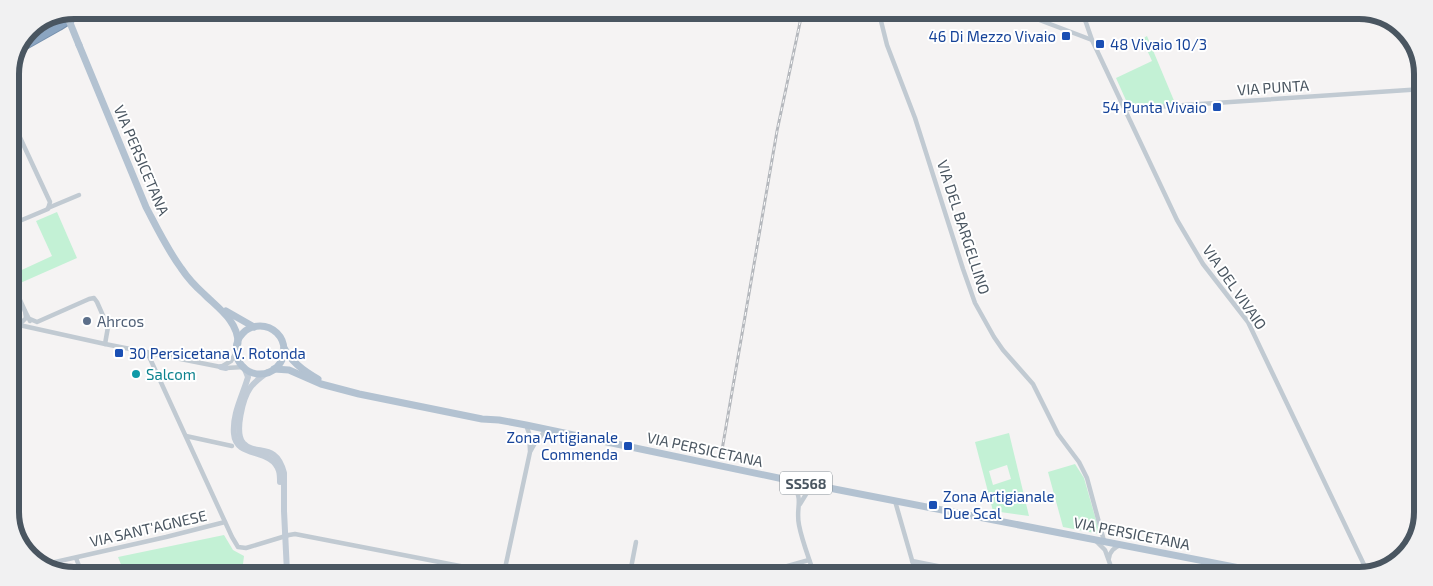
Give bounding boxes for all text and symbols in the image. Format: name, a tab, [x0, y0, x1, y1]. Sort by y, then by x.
place label: 46 Di Mezzo Vivaio	[929, 27, 1056, 45]
marker: 46 Di Mezzo Vivaio	[1060, 30, 1072, 42]
place label: 48 Vivaio 10/3	[1110, 35, 1207, 53]
marker: 48 Vivaio 10/3	[1094, 38, 1106, 50]
street label: VIA PUNTA	[1236, 75, 1310, 98]
place label: 54 Punta Vivaio	[1102, 98, 1207, 116]
marker: 54 Punta Vivaio	[1211, 101, 1223, 113]
street label: VIA PERSICETANA	[111, 102, 174, 219]
street label: VIA DEL BARGELLINO	[934, 158, 994, 296]
street label: VIA DEL VIVAIO	[1199, 241, 1271, 333]
place label: Ahrcos	[97, 312, 144, 330]
marker: Ahrcos	[81, 315, 93, 327]
place label: 30 Persicetana V. Rotonda	[129, 344, 306, 362]
marker: 30 Persicetana V. Rotonda	[113, 347, 125, 359]
place label: Salcom	[146, 365, 196, 383]
marker: Salcom	[130, 368, 142, 380]
place label: Zona Artigianale Commenda	[506, 428, 618, 463]
street label: VIA PERSICETANA	[645, 428, 765, 470]
marker: Zona Artigianale Commenda	[622, 440, 634, 452]
road number: SS568	[780, 472, 832, 494]
place label: Zona Artigianale Due Scal	[943, 487, 1055, 522]
marker: Zona Artigianale Due Scal	[927, 499, 939, 511]
street label: VIA SANT'AGNESE	[88, 506, 208, 550]
street label: VIA PERSICETANA	[1072, 513, 1192, 553]

